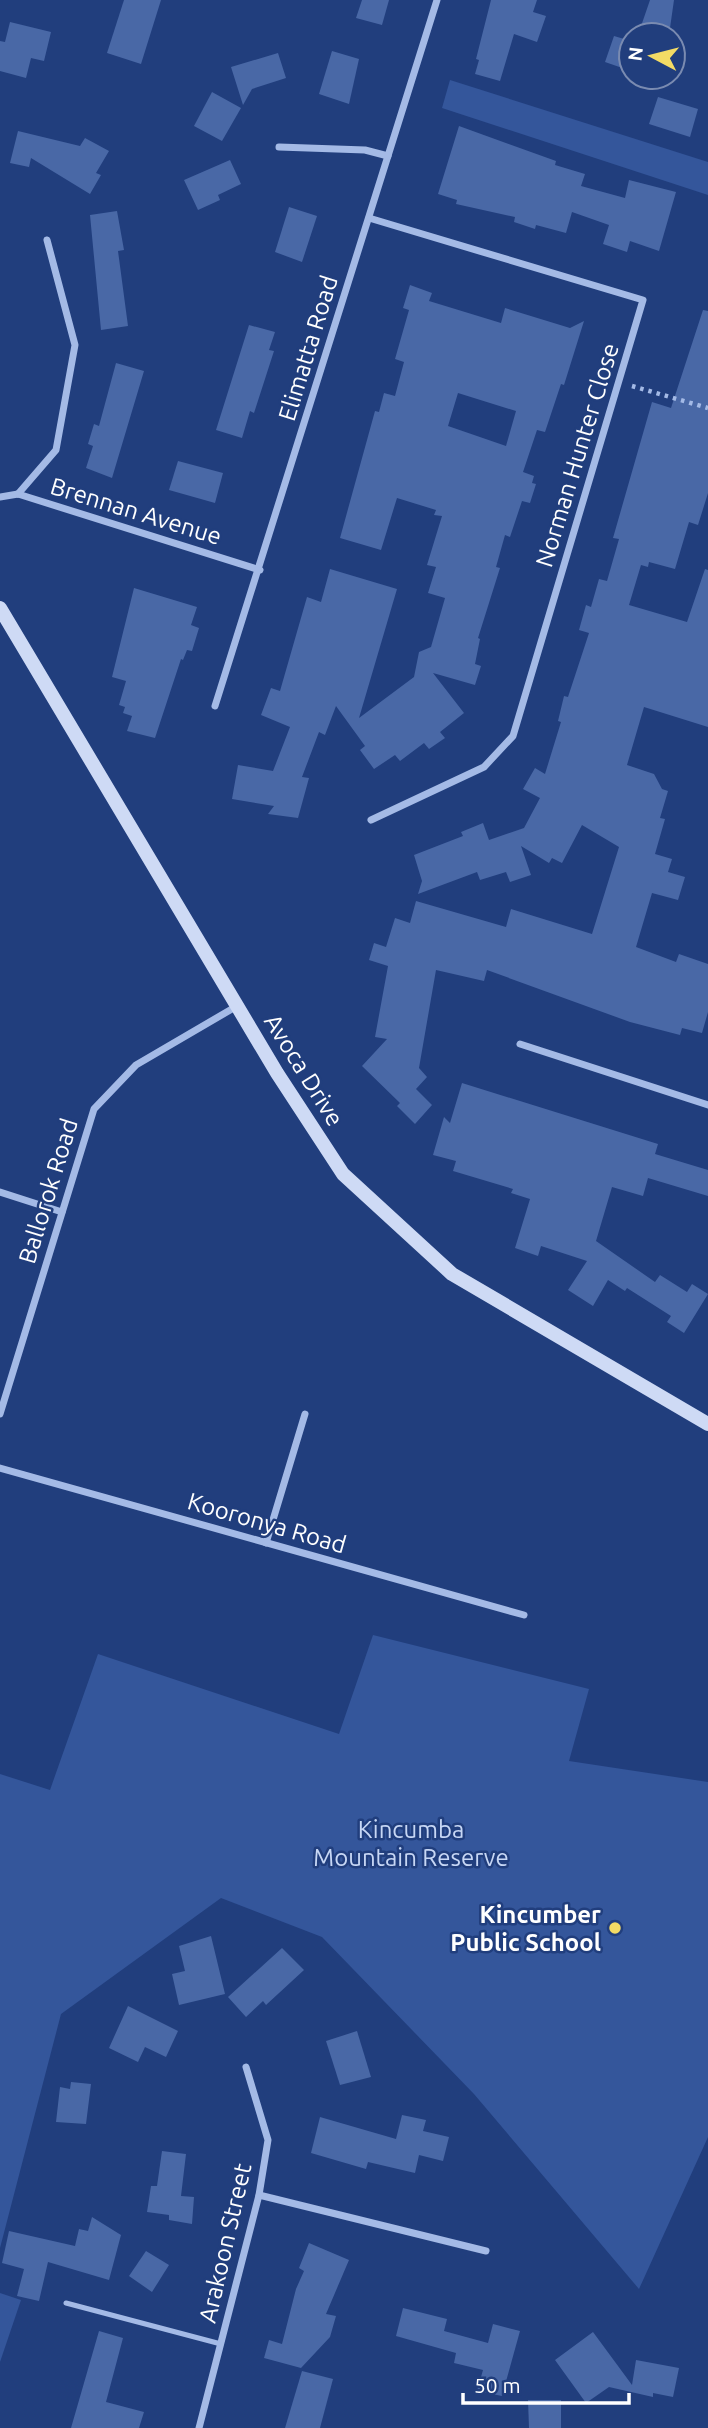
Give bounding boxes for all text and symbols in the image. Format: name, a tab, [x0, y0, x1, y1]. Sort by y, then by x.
north arrow	[617, 21, 687, 91]
text: N	[623, 46, 647, 62]
street label: Elimatta Road	[273, 272, 343, 424]
street label: Norman Hunter Close	[530, 340, 624, 570]
street label: Brennan Avenue	[47, 472, 225, 550]
street label: Avoca Drive	[259, 1009, 349, 1131]
street label: Ballorok Road	[13, 1115, 83, 1267]
street label: Kooronya Road	[185, 1487, 349, 1559]
park label: Kincumba Mountain Reserve	[313, 1816, 509, 1871]
place label: Kincumber Public School	[450, 1901, 601, 1956]
marker: Kincumber Public School	[607, 1920, 623, 1936]
street label: Arakoon Street	[194, 2160, 257, 2325]
scale bar	[463, 2362, 629, 2406]
text: 50 m	[474, 2373, 521, 2397]

